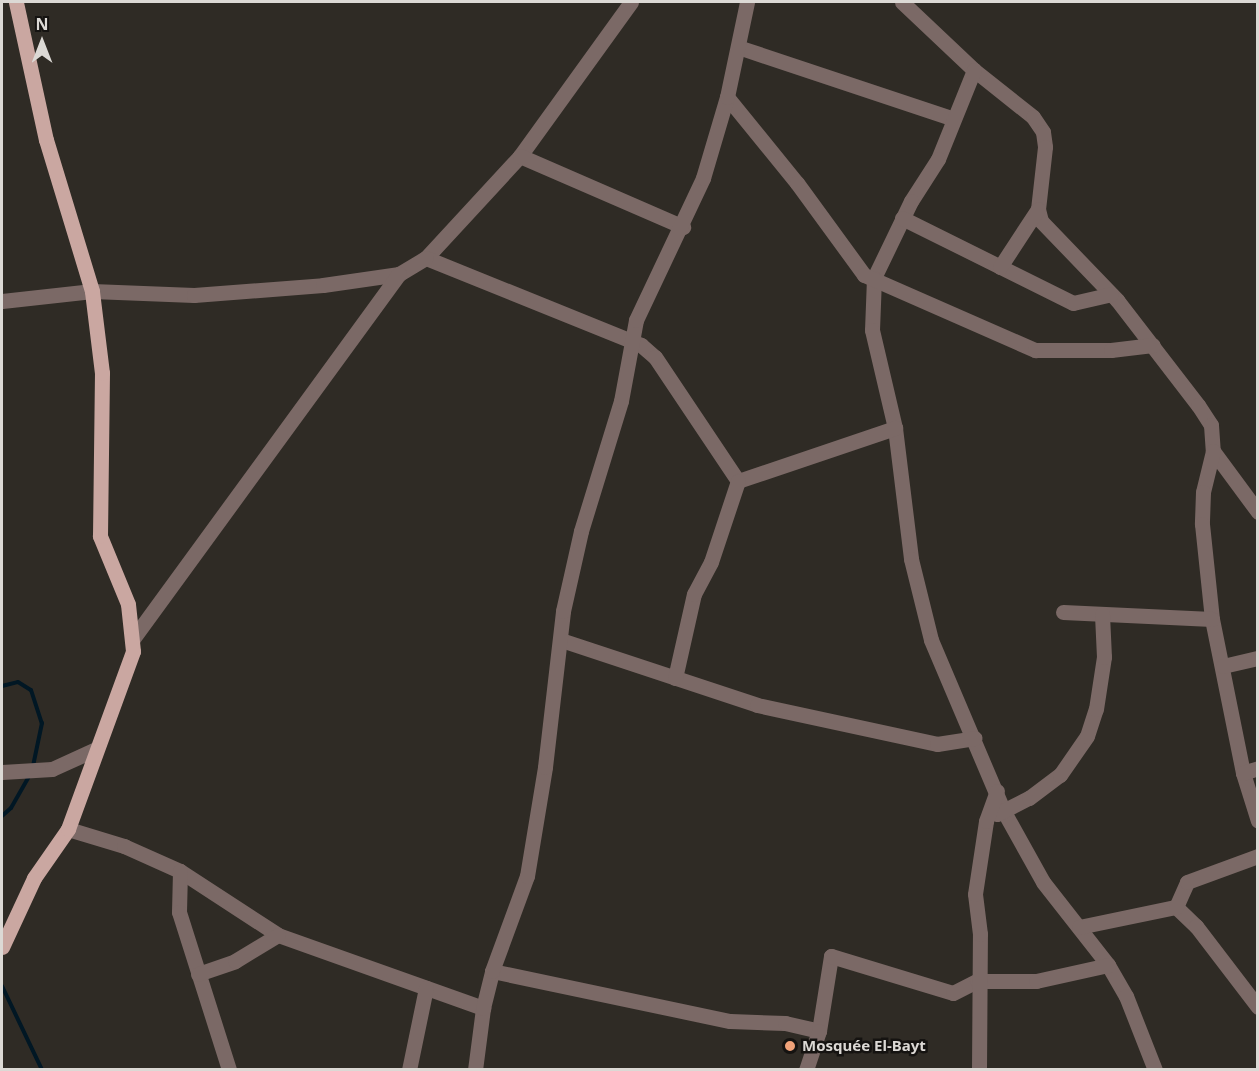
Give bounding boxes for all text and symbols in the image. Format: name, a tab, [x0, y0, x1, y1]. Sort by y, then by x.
north arrow	[12, 12, 72, 72]
text: N	[35, 13, 49, 35]
place label: Mosquée El-Bayt	[802, 1037, 926, 1055]
marker: Mosquée El-Bayt	[783, 1039, 797, 1053]

